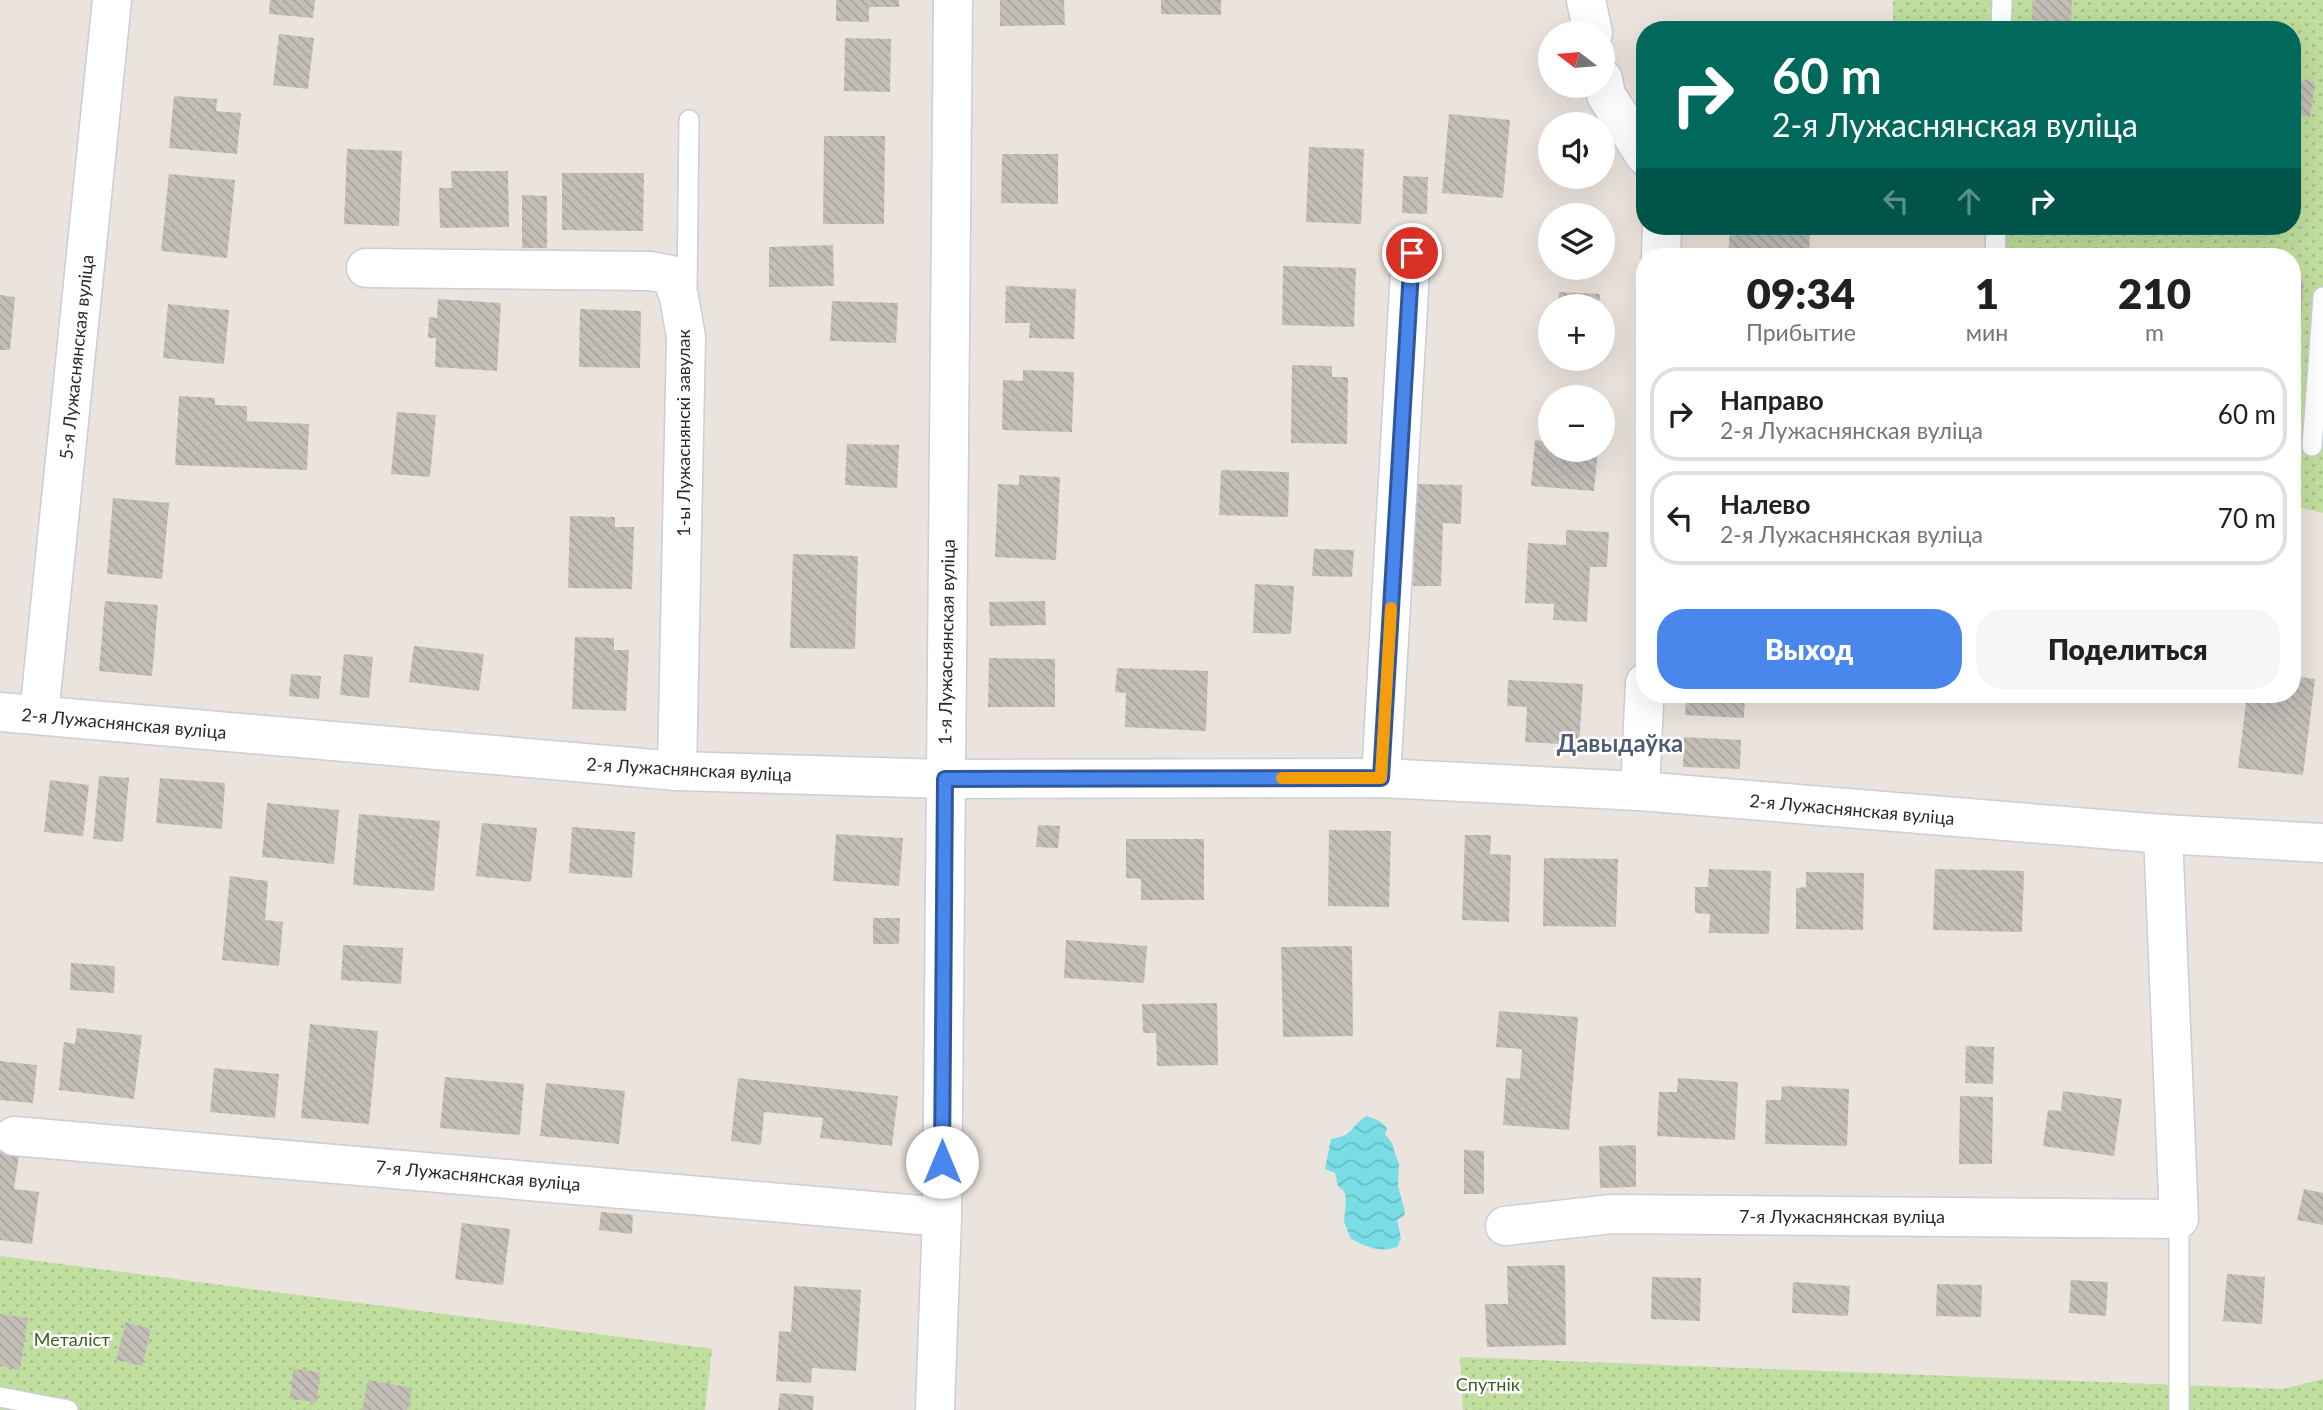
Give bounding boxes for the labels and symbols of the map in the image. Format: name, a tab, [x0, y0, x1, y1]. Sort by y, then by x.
north arrow	[1538, 21, 1615, 98]
pin	[1382, 223, 1442, 283]
street label: 5-я Лужаснянская вуліца	[54, 254, 98, 460]
street label: 1-ы Лужаснянскі завулак	[672, 329, 694, 537]
street label: 1-я Лужаснянская вуліца	[933, 539, 959, 745]
street label: 2-я Лужаснянская вуліца	[21, 703, 227, 743]
district label: Давыдаўка	[1557, 728, 1683, 757]
street label: 2-я Лужаснянская вуліца	[586, 753, 792, 785]
street label: 2-я Лужаснянская вуліца	[1749, 789, 1955, 829]
position arrow	[905, 1125, 979, 1199]
street label: 7-я Лужаснянская вуліца	[375, 1155, 581, 1195]
street label: 7-я Лужаснянская вуліца	[1739, 1205, 1945, 1227]
park label: Металіст	[34, 1328, 110, 1350]
park label: Спутнік	[1456, 1373, 1521, 1395]

